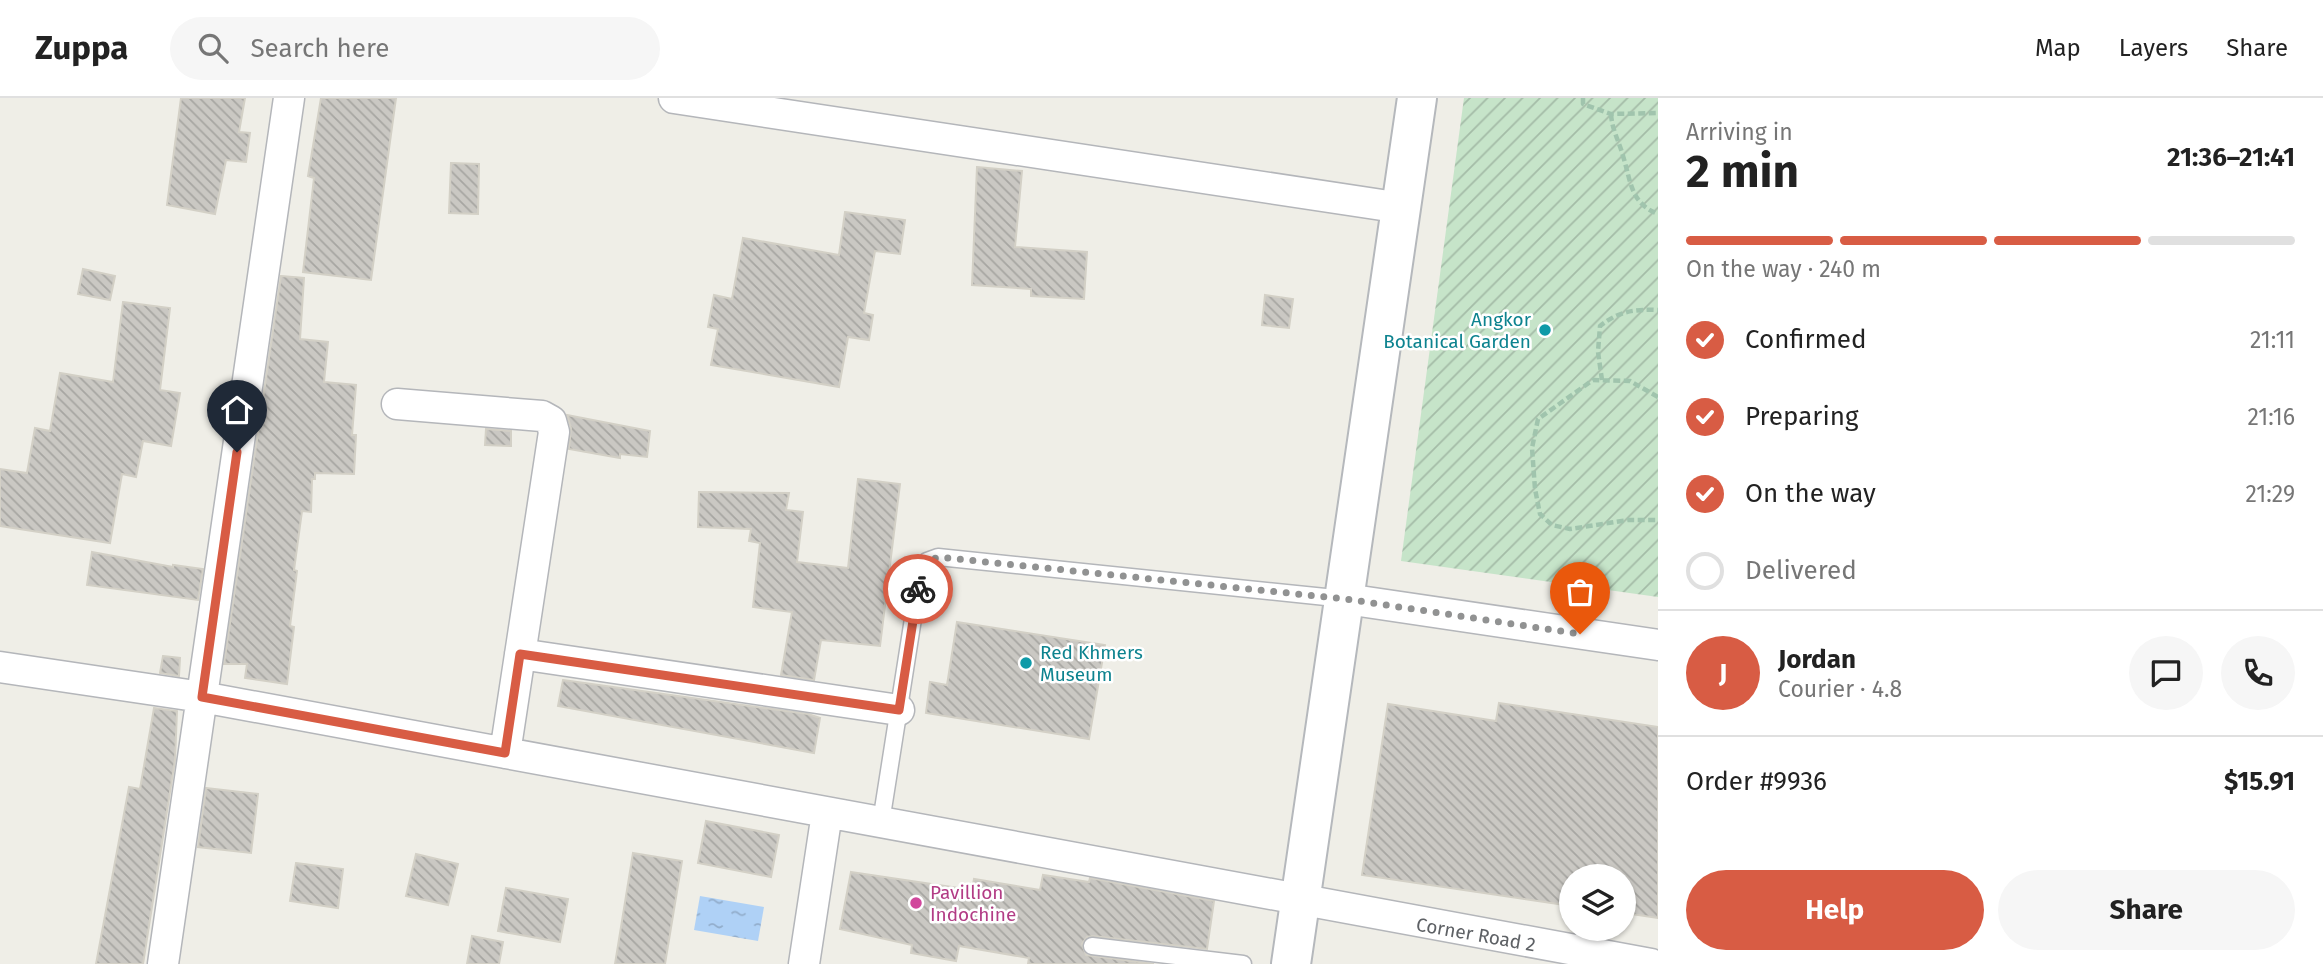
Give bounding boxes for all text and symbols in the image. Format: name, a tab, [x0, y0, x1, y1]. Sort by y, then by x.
search box	[170, 17, 660, 80]
text: Zuppa	[35, 28, 128, 68]
icon: search	[194, 29, 232, 67]
text: Search here	[250, 33, 389, 64]
text: Map	[2035, 34, 2081, 62]
text: Layers	[2119, 34, 2188, 62]
text: Share	[2226, 34, 2288, 62]
text: Arriving in	[1686, 118, 1793, 146]
text: 21:36–21:41	[2167, 142, 2295, 173]
text: 2 min	[1686, 144, 1799, 199]
text: On the way · 240 m	[1686, 255, 1881, 283]
place label: Angkor Botanical Garden	[1383, 308, 1532, 353]
icon: check	[1686, 321, 1724, 359]
marker: Angkor Botanical Garden	[1537, 322, 1553, 338]
text: Confirmed	[1745, 324, 1866, 355]
text: 21:11	[2250, 326, 2295, 354]
pin	[207, 380, 267, 452]
icon: home	[218, 391, 256, 429]
icon: check	[1686, 398, 1724, 436]
text: Preparing	[1745, 401, 1858, 432]
text: 21:16	[2247, 403, 2295, 431]
icon: check	[1686, 475, 1724, 513]
text: On the way	[1745, 478, 1876, 509]
text: 21:29	[2245, 480, 2295, 508]
courier	[883, 554, 953, 624]
text: Delivered	[1745, 555, 1857, 586]
pin	[1550, 562, 1610, 634]
icon: bike	[899, 570, 937, 608]
icon: bag	[1561, 573, 1599, 611]
button: chat	[2129, 636, 2203, 710]
button: phone	[2221, 636, 2295, 710]
place label: Red Khmers Museum	[1040, 641, 1143, 686]
text: Jordan	[1778, 644, 1856, 675]
marker: Red Khmers Museum	[1018, 655, 1034, 671]
text: J	[1719, 658, 1727, 689]
text: Courier · 4.8	[1778, 675, 1902, 703]
text: Order #9936	[1686, 766, 1827, 797]
text: $15.91	[2224, 766, 2295, 797]
map controls	[1559, 864, 1636, 941]
button: layers	[1559, 864, 1636, 941]
button: Help	[1686, 870, 1984, 950]
button: Share	[1998, 870, 2295, 950]
place label: Pavillion Indochine	[930, 881, 1016, 926]
marker: Pavillion Indochine	[908, 895, 924, 911]
street label: Corner Road 2	[1414, 913, 1537, 956]

